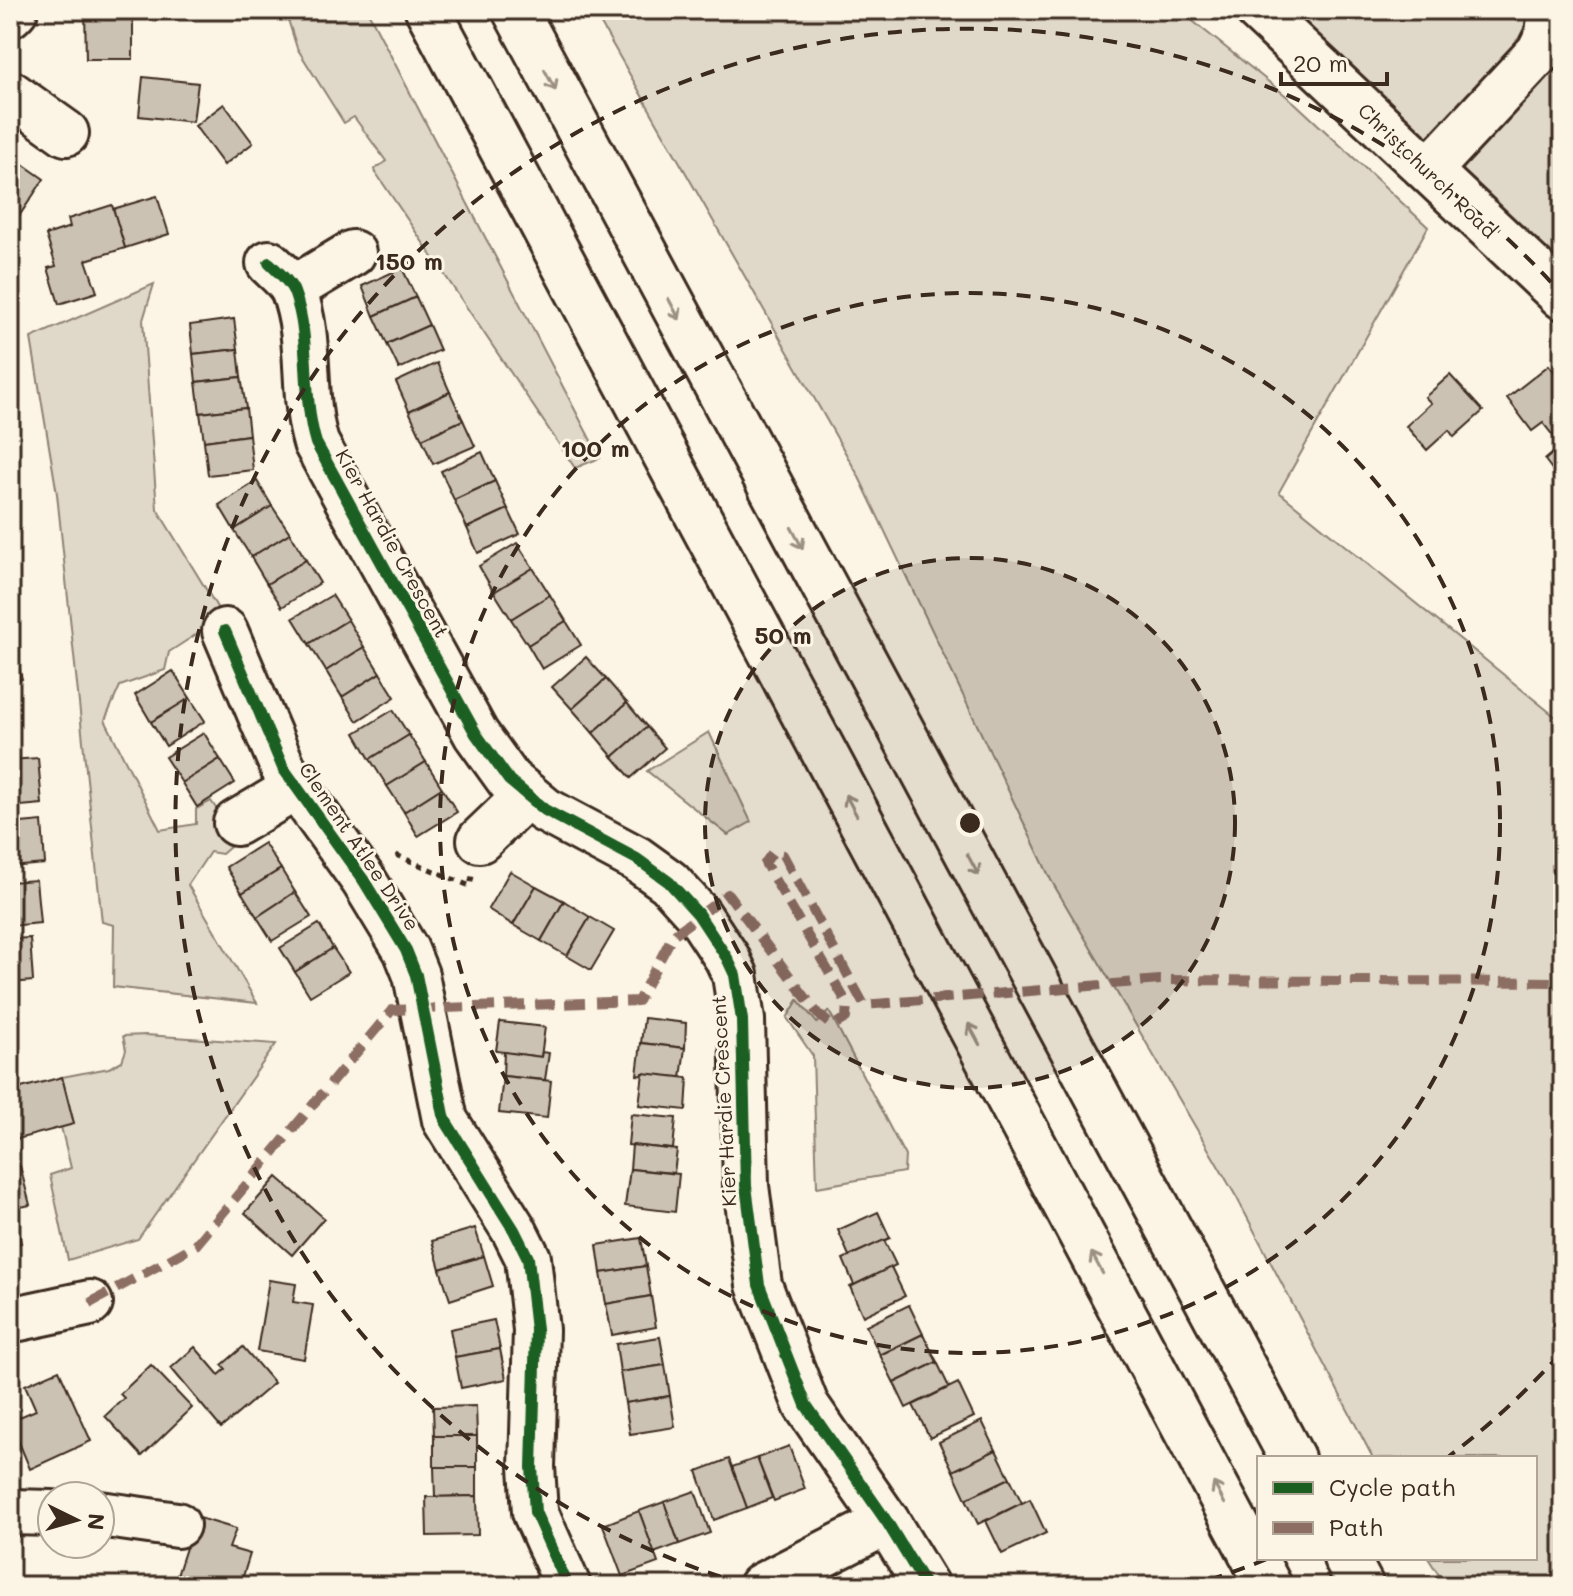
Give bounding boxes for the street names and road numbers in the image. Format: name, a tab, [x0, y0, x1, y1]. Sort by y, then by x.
street label: Christchurch Road	[1353, 97, 1503, 243]
street label: Kier Hardie Crescent	[330, 444, 456, 642]
street label: Clement Atlee Drive	[294, 757, 426, 935]
street label: Kier Hardie Crescent	[704, 995, 742, 1207]

